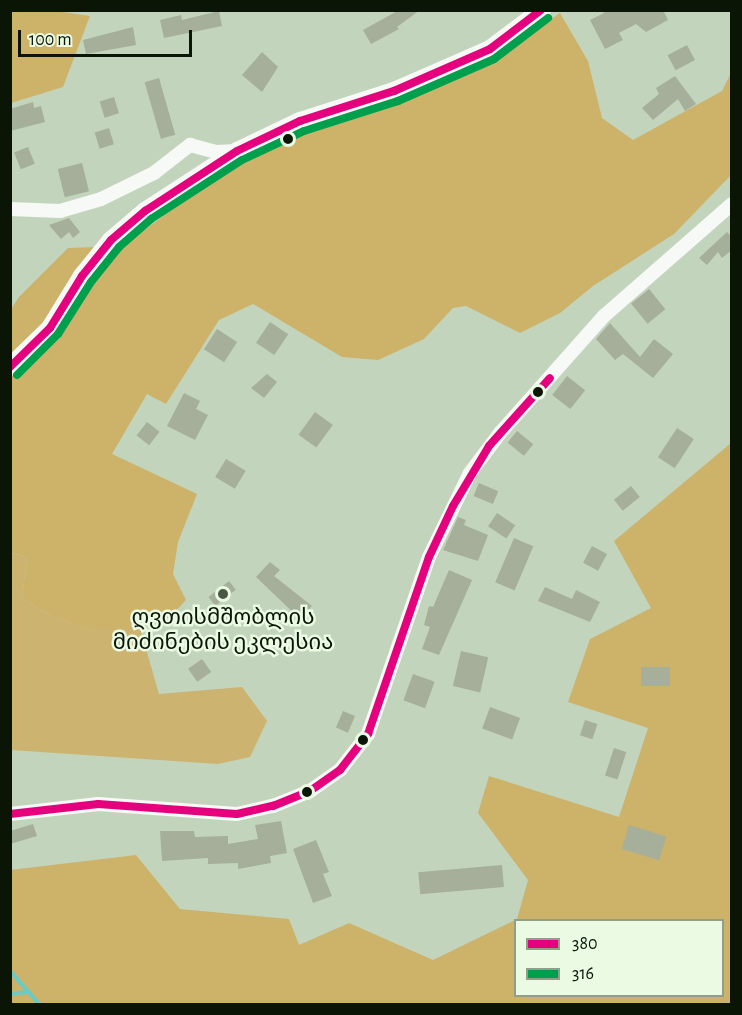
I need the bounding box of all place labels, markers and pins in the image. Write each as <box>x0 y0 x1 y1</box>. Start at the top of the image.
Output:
unlabelled marker <box>282 133 294 145</box>
unlabelled marker <box>532 386 544 398</box>
marker: ღვთისმშობლის მიძინების ეკლესია <box>216 587 230 601</box>
place label: ღვთისმშობლის მიძინების ეკლესია <box>113 604 333 656</box>
unlabelled marker <box>357 734 369 746</box>
unlabelled marker <box>301 786 313 798</box>

